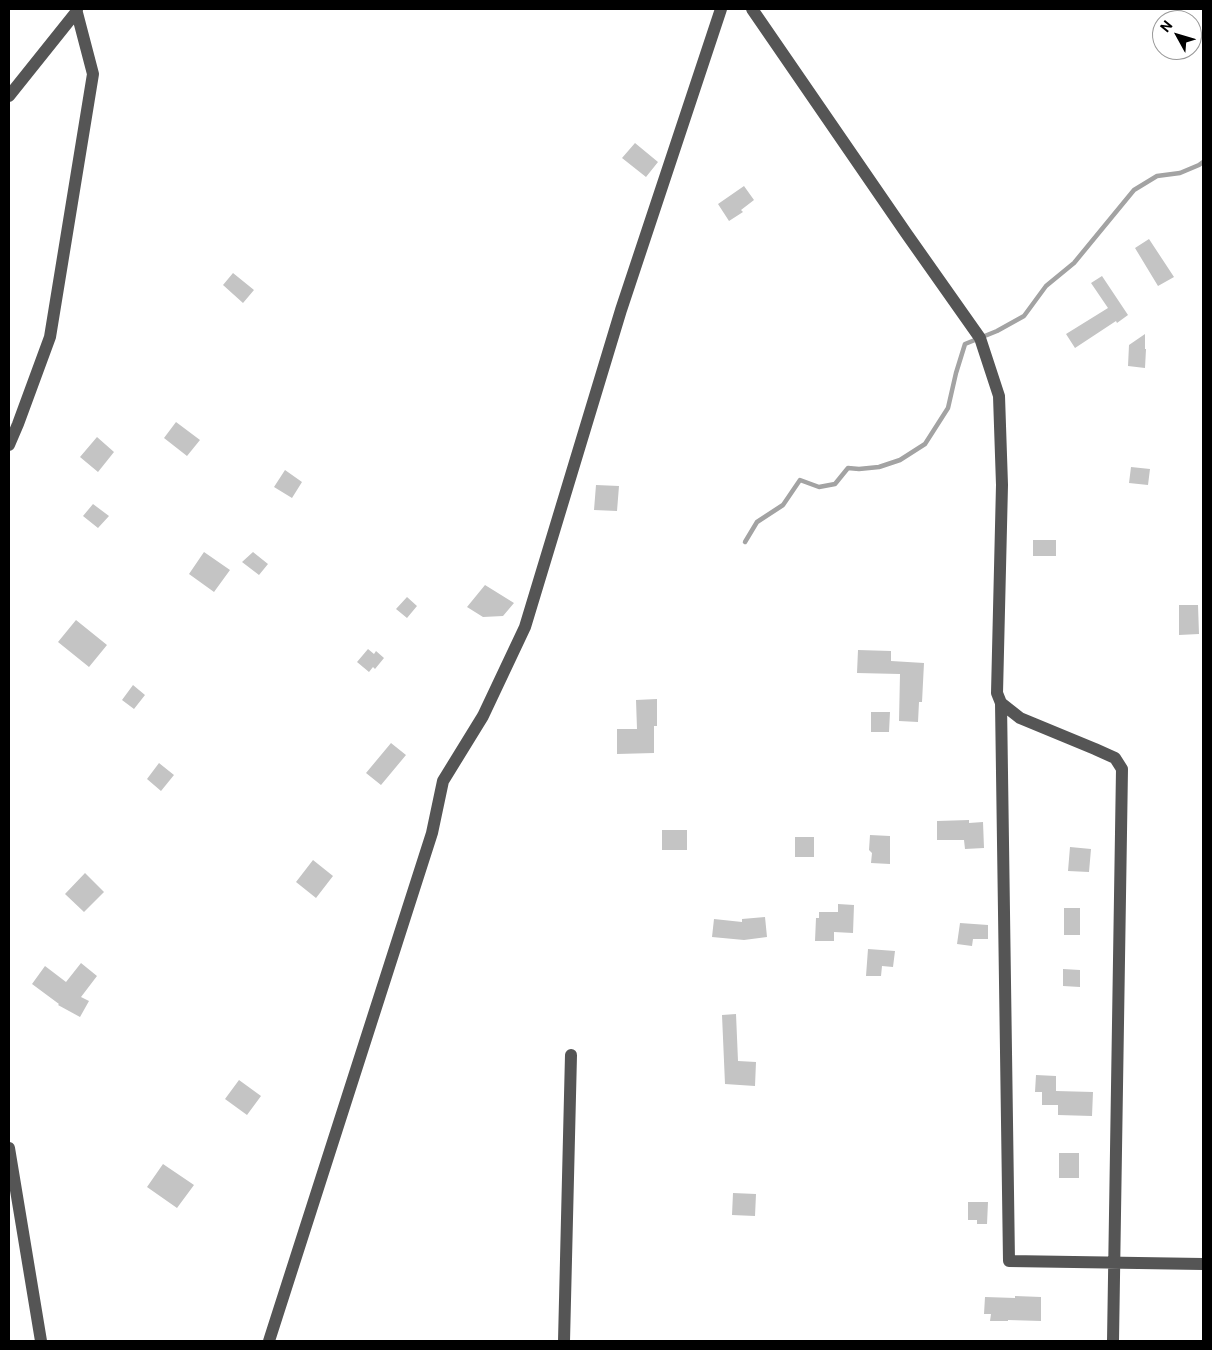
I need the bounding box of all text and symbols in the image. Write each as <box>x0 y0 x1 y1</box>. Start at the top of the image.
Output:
north arrow <box>1152 10 1202 60</box>
text: N <box>1157 17 1175 35</box>

